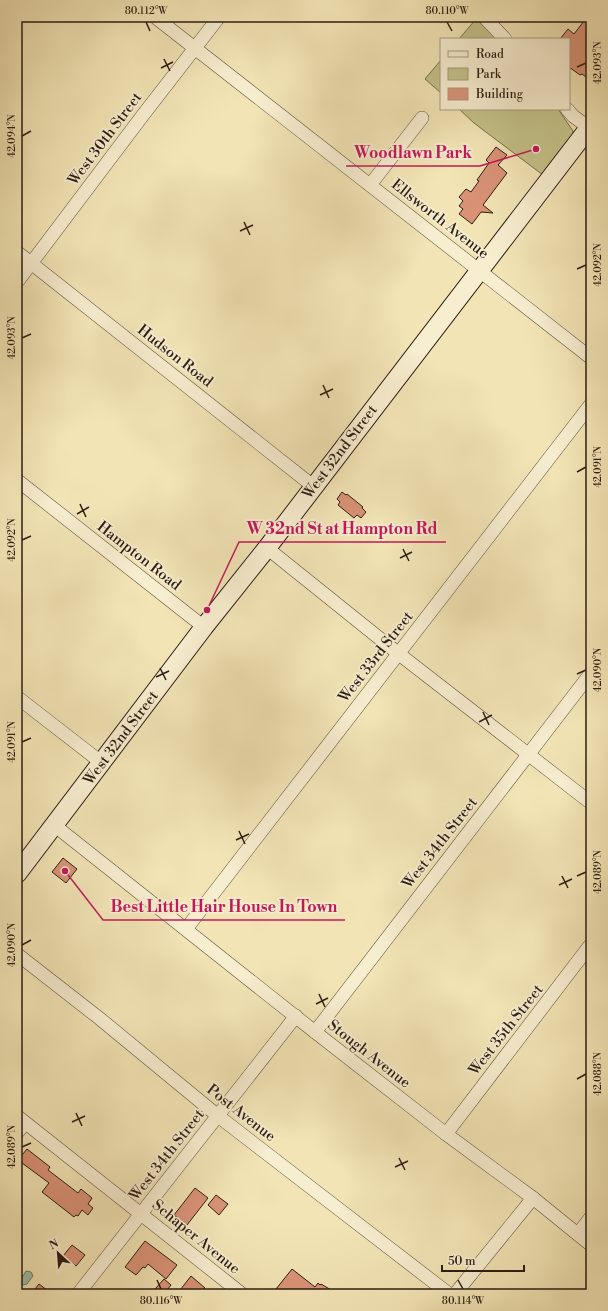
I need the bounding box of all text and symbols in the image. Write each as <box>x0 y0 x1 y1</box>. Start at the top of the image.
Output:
text: 80.112°W <box>125 5 168 17</box>
text: 80.110°W <box>425 5 469 17</box>
legend <box>440 38 570 110</box>
text: 42.093°N <box>592 41 604 85</box>
text: Road <box>476 47 504 62</box>
text: Park <box>476 67 502 82</box>
text: Building <box>475 87 524 102</box>
street label: West 30th Street <box>63 88 147 190</box>
text: 42.094°N <box>6 114 18 158</box>
callout: Woodlawn Park <box>346 138 480 166</box>
text: Woodlawn Park <box>353 143 473 163</box>
street label: Ellsworth Avenue <box>387 175 493 263</box>
text: 42.092°N <box>592 243 604 287</box>
text: 42.093°N <box>6 316 18 360</box>
street label: Hudson Road <box>133 321 217 392</box>
street label: West 32nd Street <box>298 400 382 504</box>
text: 42.091°N <box>592 446 604 488</box>
callout: W 32nd St at Hampton Rd <box>239 514 446 542</box>
street label: Hampton Road <box>93 517 185 595</box>
text: 42.092°N <box>6 518 18 562</box>
text: W 32nd St at Hampton Rd <box>245 519 438 539</box>
street label: West 33rd Street <box>334 607 418 707</box>
text: 42.090°N <box>592 647 604 692</box>
street label: West 32nd Street <box>79 686 163 790</box>
text: 42.091°N <box>6 721 18 763</box>
street label: West 34th Street <box>398 793 482 893</box>
text: 42.089°N <box>592 850 604 894</box>
callout: Best Little Hair House In Town <box>103 892 345 920</box>
text: Best Little Hair House In Town <box>111 897 338 917</box>
text: 42.090°N <box>6 922 18 967</box>
street label: West 35th Street <box>464 980 548 1080</box>
street label: Stough Avenue <box>324 1016 414 1092</box>
text: 42.088°N <box>592 1052 604 1096</box>
street label: Post Avenue <box>203 1080 279 1146</box>
street label: West 34th Street <box>125 1105 209 1205</box>
text: 42.089°N <box>6 1125 18 1169</box>
street label: Schaper Avenue <box>148 1196 244 1278</box>
north arrow <box>38 1233 78 1273</box>
text: N <box>47 1237 61 1253</box>
scale bar <box>442 1247 524 1273</box>
text: 50 m <box>448 1254 476 1269</box>
text: 80.116°W <box>140 1295 183 1307</box>
text: 80.114°W <box>442 1295 485 1307</box>

